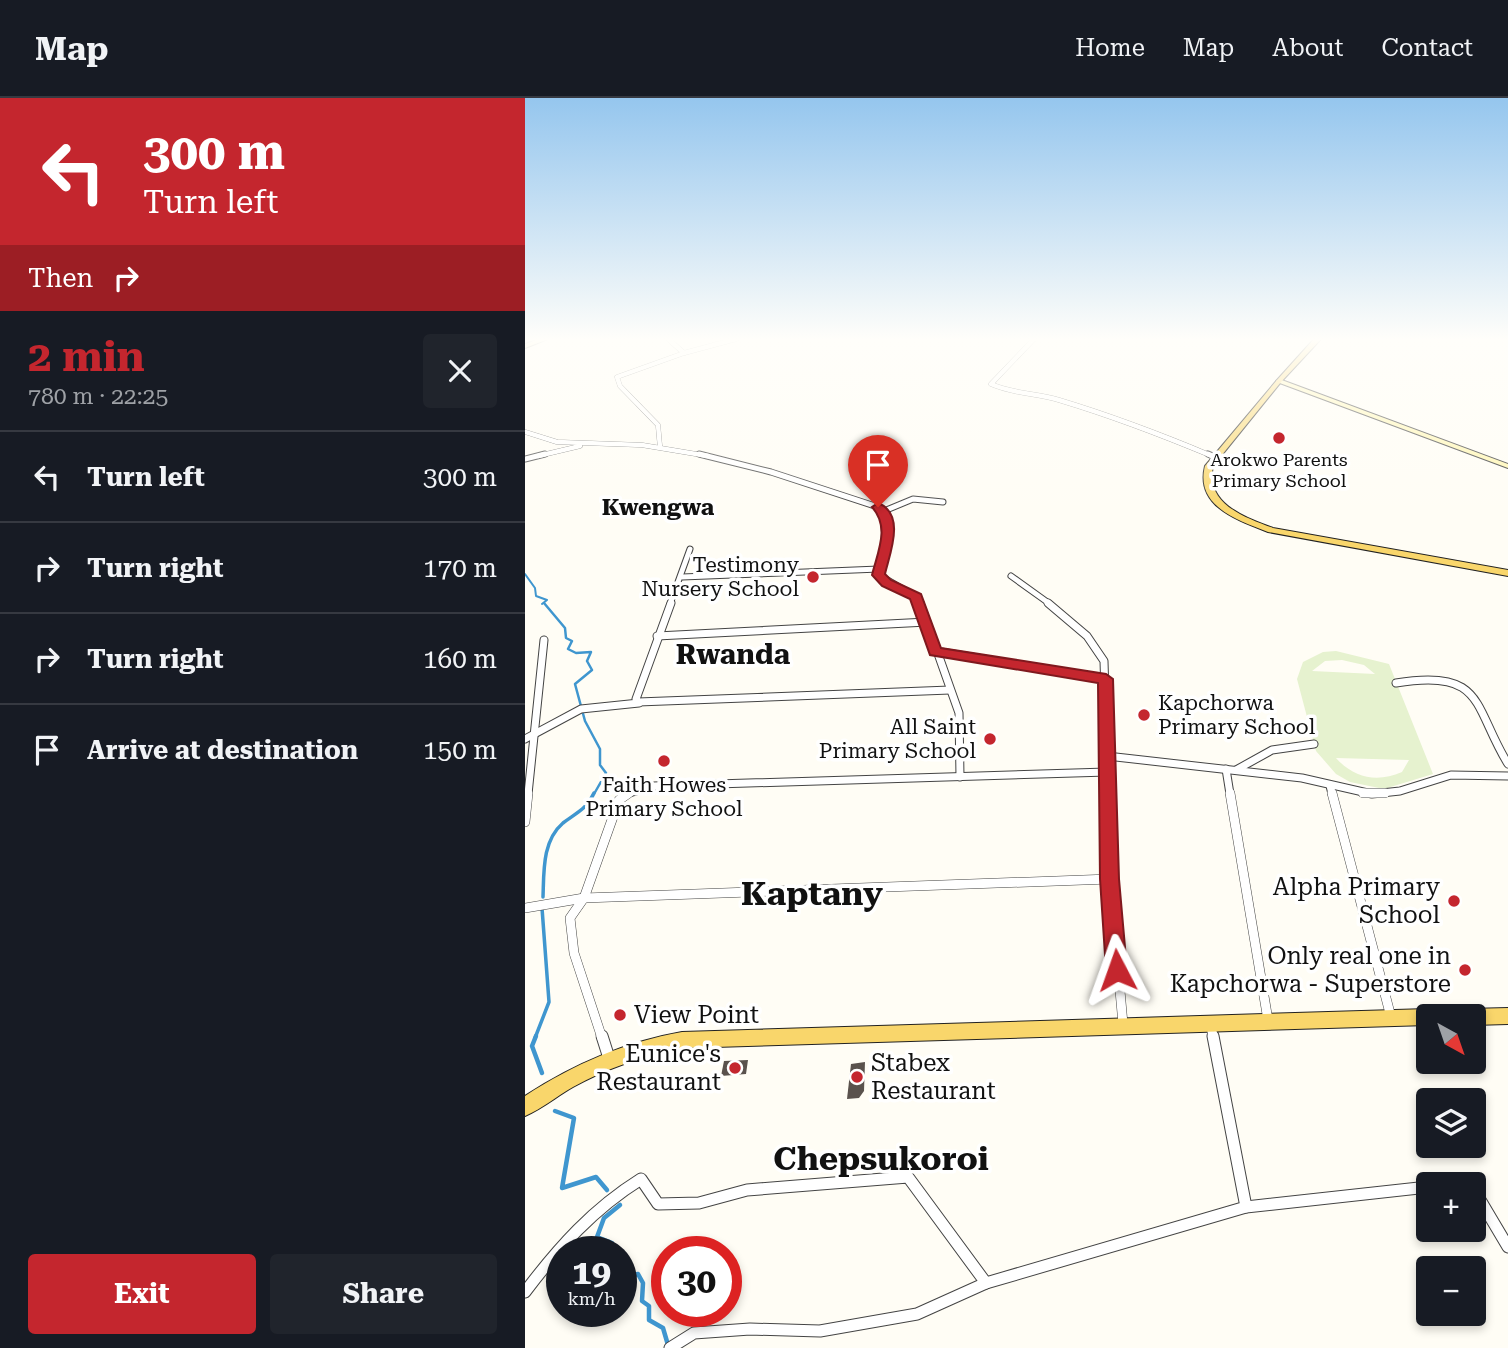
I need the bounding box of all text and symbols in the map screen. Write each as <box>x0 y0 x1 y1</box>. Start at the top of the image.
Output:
text: Map <box>35 29 109 68</box>
text: Home <box>1075 34 1145 62</box>
text: Map <box>1183 34 1234 62</box>
text: About <box>1272 34 1343 62</box>
text: Contact <box>1381 34 1473 62</box>
text: 300 m <box>143 124 285 181</box>
icon: left <box>28 126 119 217</box>
text: Turn left <box>143 183 278 221</box>
icon: right <box>107 259 145 297</box>
text: Then <box>28 263 93 293</box>
text: 2 min <box>28 332 145 381</box>
button: close <box>423 334 497 408</box>
text: 780 m · 22:25 <box>28 383 168 410</box>
marker: Arokwo Parents Primary School <box>1271 430 1287 446</box>
pin <box>848 435 908 507</box>
icon: arrive <box>859 446 897 484</box>
place label: Arokwo Parents Primary School <box>1210 449 1348 491</box>
icon: left <box>28 458 66 496</box>
text: Turn left <box>87 462 205 492</box>
text: 300 m <box>423 462 497 492</box>
district label: Kwengwa <box>602 494 715 521</box>
icon: right <box>28 549 66 587</box>
text: Turn right <box>87 553 223 583</box>
text: 170 m <box>423 553 497 583</box>
place label: Testimony Nursery School <box>642 553 800 601</box>
marker: Testimony Nursery School <box>805 569 821 585</box>
district label: Rwanda <box>676 638 791 671</box>
icon: right <box>28 640 66 678</box>
text: Turn right <box>87 644 223 674</box>
text: 160 m <box>423 644 497 674</box>
place label: Kapchorwa Primary School <box>1158 691 1316 739</box>
marker: Kapchorwa Primary School <box>1136 707 1152 723</box>
place label: All Saint Primary School <box>819 715 977 763</box>
icon: arrive <box>28 731 66 769</box>
marker: All Saint Primary School <box>982 731 998 747</box>
text: Arrive at destination <box>87 735 358 765</box>
text: 150 m <box>423 735 497 765</box>
marker: Faith Howes Primary School <box>656 753 672 769</box>
place label: Faith Howes Primary School <box>585 773 743 821</box>
place label: Alpha Primary School <box>1273 873 1441 929</box>
district label: Kaptany <box>741 874 883 913</box>
marker: Alpha Primary School <box>1446 893 1462 909</box>
position arrow <box>1080 933 1154 1007</box>
place label: Only real one in Kapchorwa - Superstore <box>1170 942 1451 998</box>
marker: Only real one in Kapchorwa - Superstore <box>1457 962 1473 978</box>
place label: View Point <box>634 1001 759 1029</box>
north arrow <box>1416 1004 1486 1074</box>
map controls <box>1416 1004 1486 1326</box>
marker: View Point <box>612 1007 628 1023</box>
place label: Eunice's Restaurant <box>596 1040 721 1096</box>
place label: Stabex Restaurant <box>871 1049 996 1105</box>
marker: Eunice's Restaurant <box>727 1060 743 1076</box>
marker: Stabex Restaurant <box>849 1069 865 1085</box>
button: layers <box>1416 1088 1486 1158</box>
district label: Chepsukoroi <box>773 1139 989 1178</box>
button: + <box>1416 1172 1486 1242</box>
speed limit sign: 30 <box>651 1236 742 1327</box>
text: 19 <box>572 1252 611 1293</box>
button: Exit <box>28 1254 256 1334</box>
button: Share <box>270 1254 497 1334</box>
button: − <box>1416 1256 1486 1326</box>
text: km/h <box>567 1288 616 1309</box>

